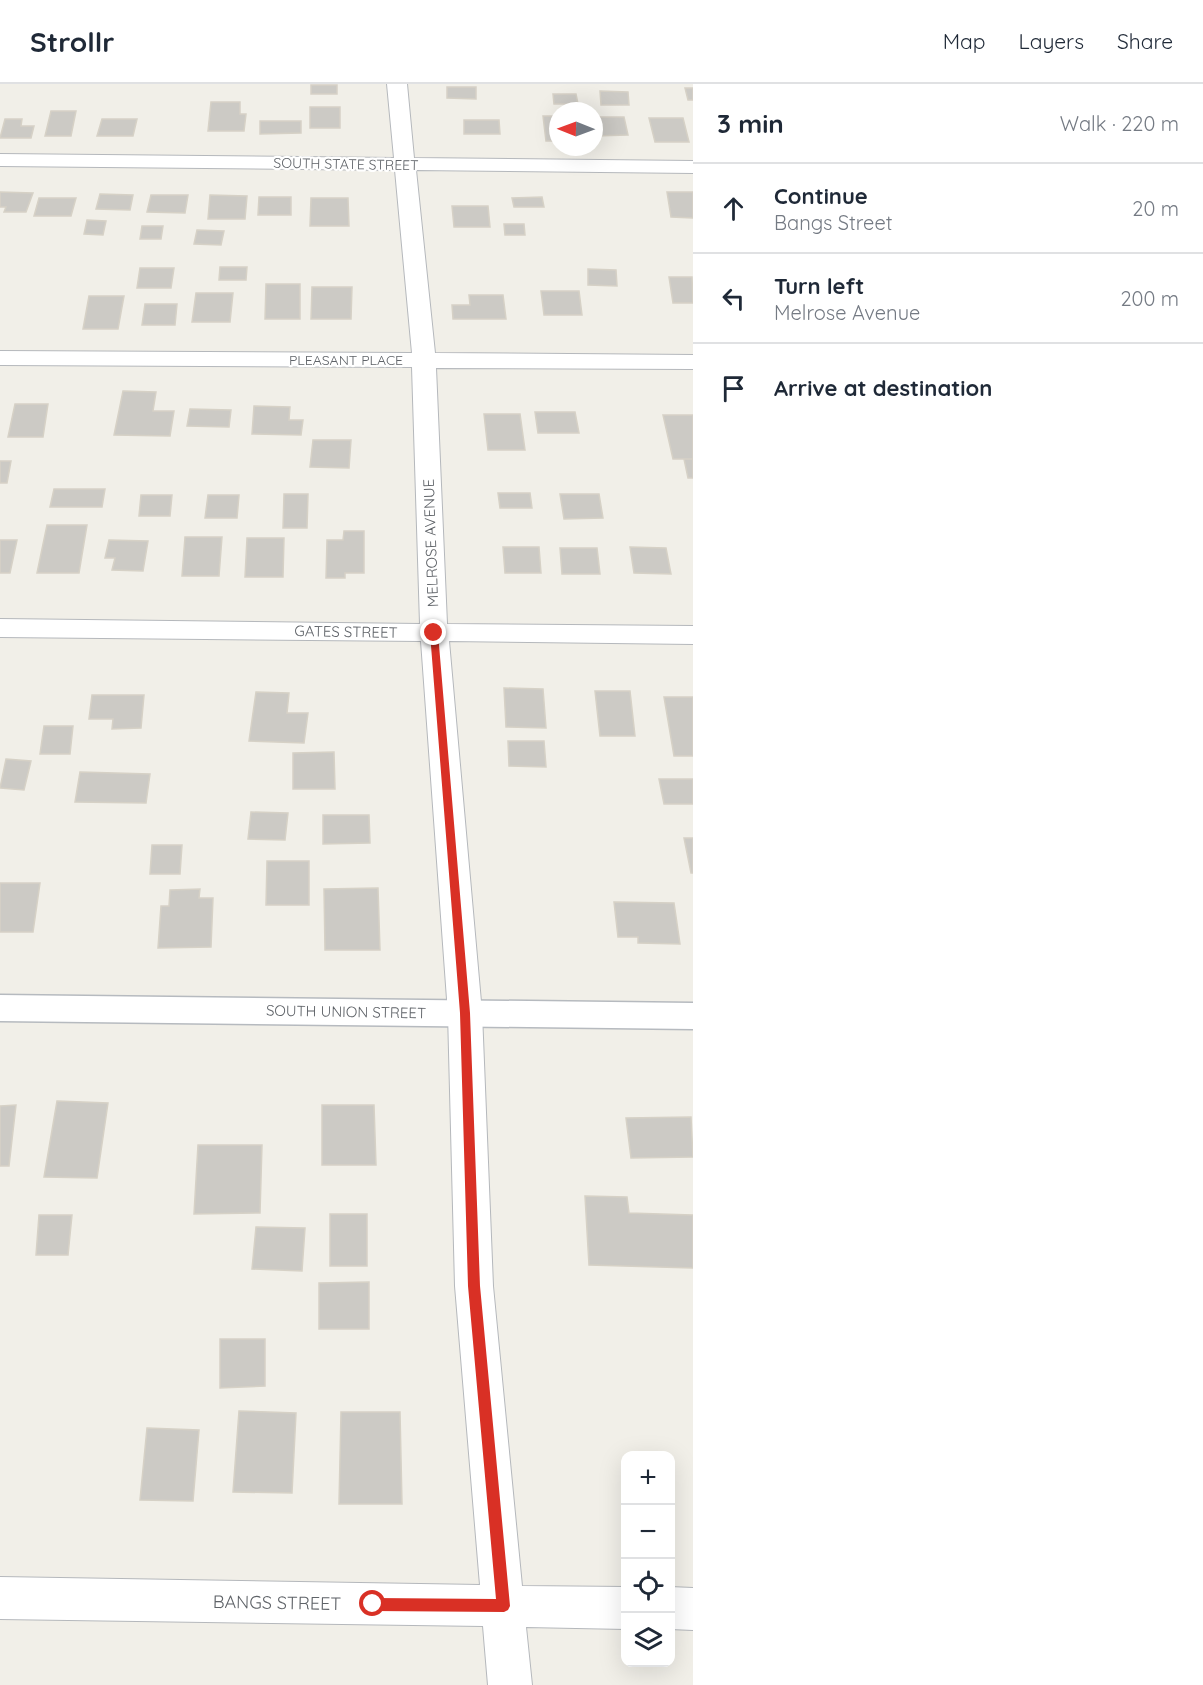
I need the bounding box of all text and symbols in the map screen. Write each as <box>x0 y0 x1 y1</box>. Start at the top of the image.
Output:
text: Strollr <box>30 24 114 59</box>
text: Map <box>943 28 986 54</box>
text: Layers <box>1019 28 1084 54</box>
text: Share <box>1117 28 1173 54</box>
north arrow <box>549 102 603 156</box>
text: 3 min <box>717 107 784 140</box>
text: Walk · 220 m <box>1060 111 1179 136</box>
street label: SOUTH STATE STREET <box>273 154 419 174</box>
text: Continue <box>774 182 868 210</box>
icon: ahead <box>717 192 750 225</box>
text: 20 m <box>1132 196 1179 221</box>
text: Bangs Street <box>774 210 892 235</box>
text: Turn left <box>774 272 864 300</box>
icon: left <box>717 282 750 315</box>
text: 200 m <box>1120 286 1179 311</box>
text: Melrose Avenue <box>774 300 920 325</box>
street label: PLEASANT PLACE <box>289 351 403 369</box>
icon: arrive <box>717 372 750 405</box>
text: Arrive at destination <box>774 374 992 402</box>
street label: MELROSE AVENUE <box>419 479 442 607</box>
route end <box>420 619 446 645</box>
street label: GATES STREET <box>294 621 398 642</box>
street label: SOUTH UNION STREET <box>266 1001 426 1022</box>
map controls <box>621 1451 675 1667</box>
button: + <box>621 1451 675 1505</box>
button: − <box>621 1505 675 1559</box>
button: locate <box>621 1559 675 1613</box>
street label: BANGS STREET <box>213 1590 342 1615</box>
route start <box>359 1590 385 1616</box>
button: layers <box>621 1613 675 1667</box>

